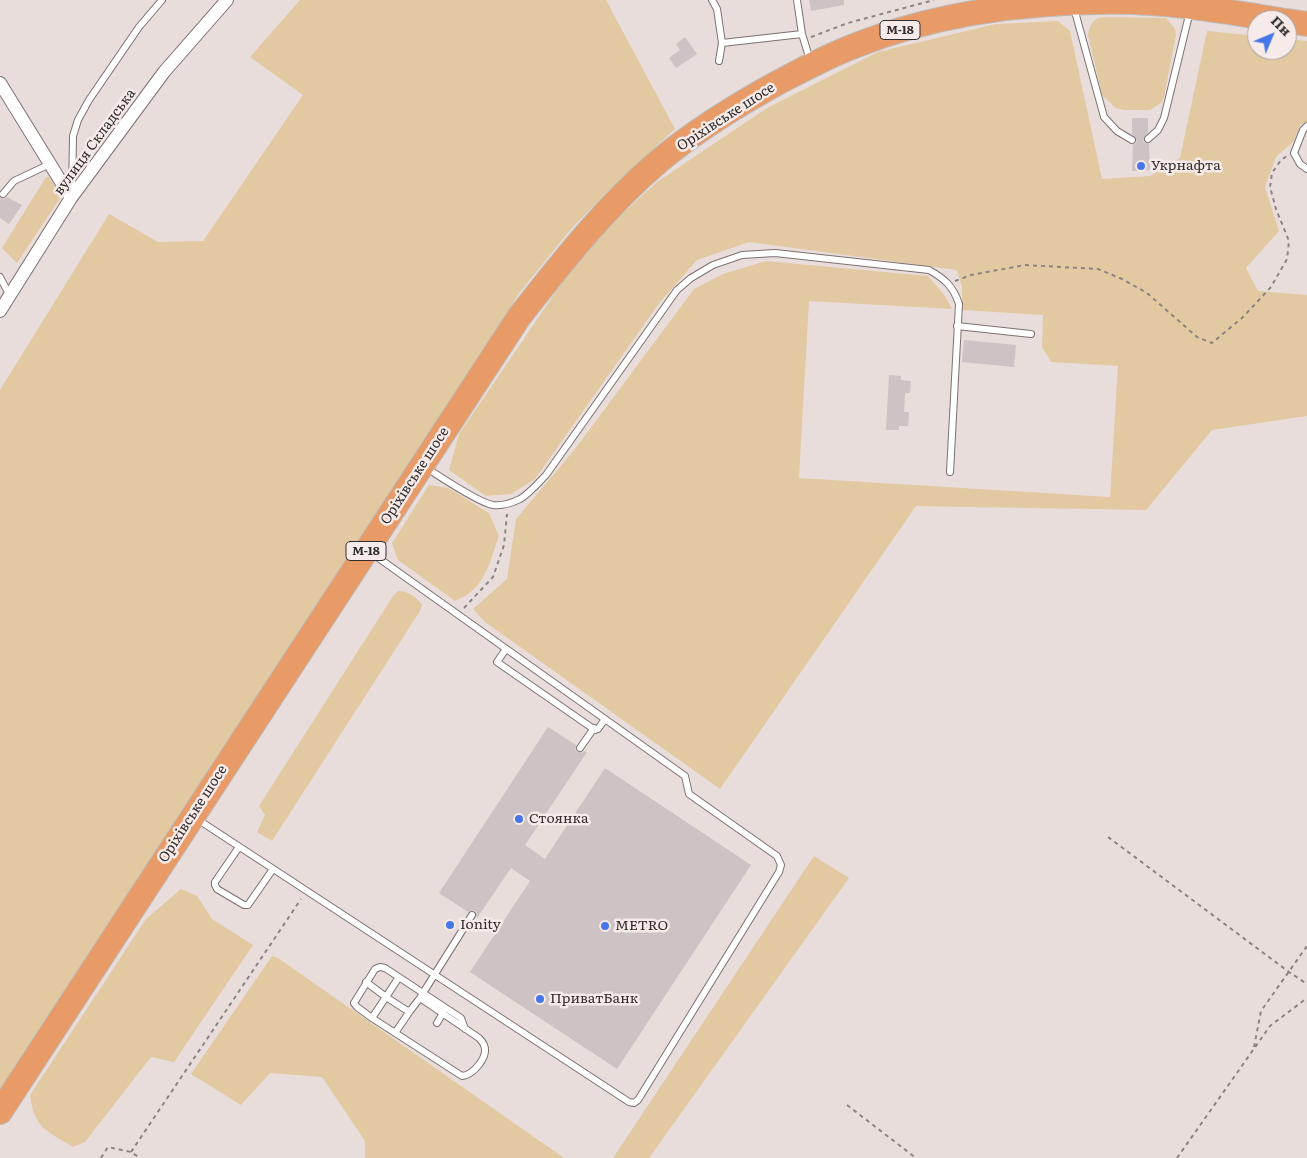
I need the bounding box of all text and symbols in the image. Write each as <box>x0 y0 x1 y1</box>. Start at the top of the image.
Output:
north arrow <box>1247 10 1297 60</box>
text: Пн <box>1267 10 1297 40</box>
road number: М-18 <box>880 20 920 40</box>
street label: Оріхівське шосе <box>674 79 778 155</box>
street label: вулиця Складська <box>51 85 139 199</box>
place label: Укрнафта <box>1151 158 1221 174</box>
marker: Укрнафта <box>1135 160 1147 172</box>
street label: Оріхівське шосе <box>377 424 453 528</box>
road number: М-18 <box>346 542 386 560</box>
street label: Оріхівське шосе <box>155 762 231 866</box>
place label: Стоянка <box>529 811 588 827</box>
marker: Стоянка <box>513 813 525 825</box>
place label: Ionity <box>460 917 501 933</box>
place label: METRO <box>615 918 668 934</box>
marker: Ionity <box>444 919 456 931</box>
marker: METRO <box>599 920 611 932</box>
place label: ПриватБанк <box>550 991 638 1007</box>
marker: ПриватБанк <box>534 993 546 1005</box>

